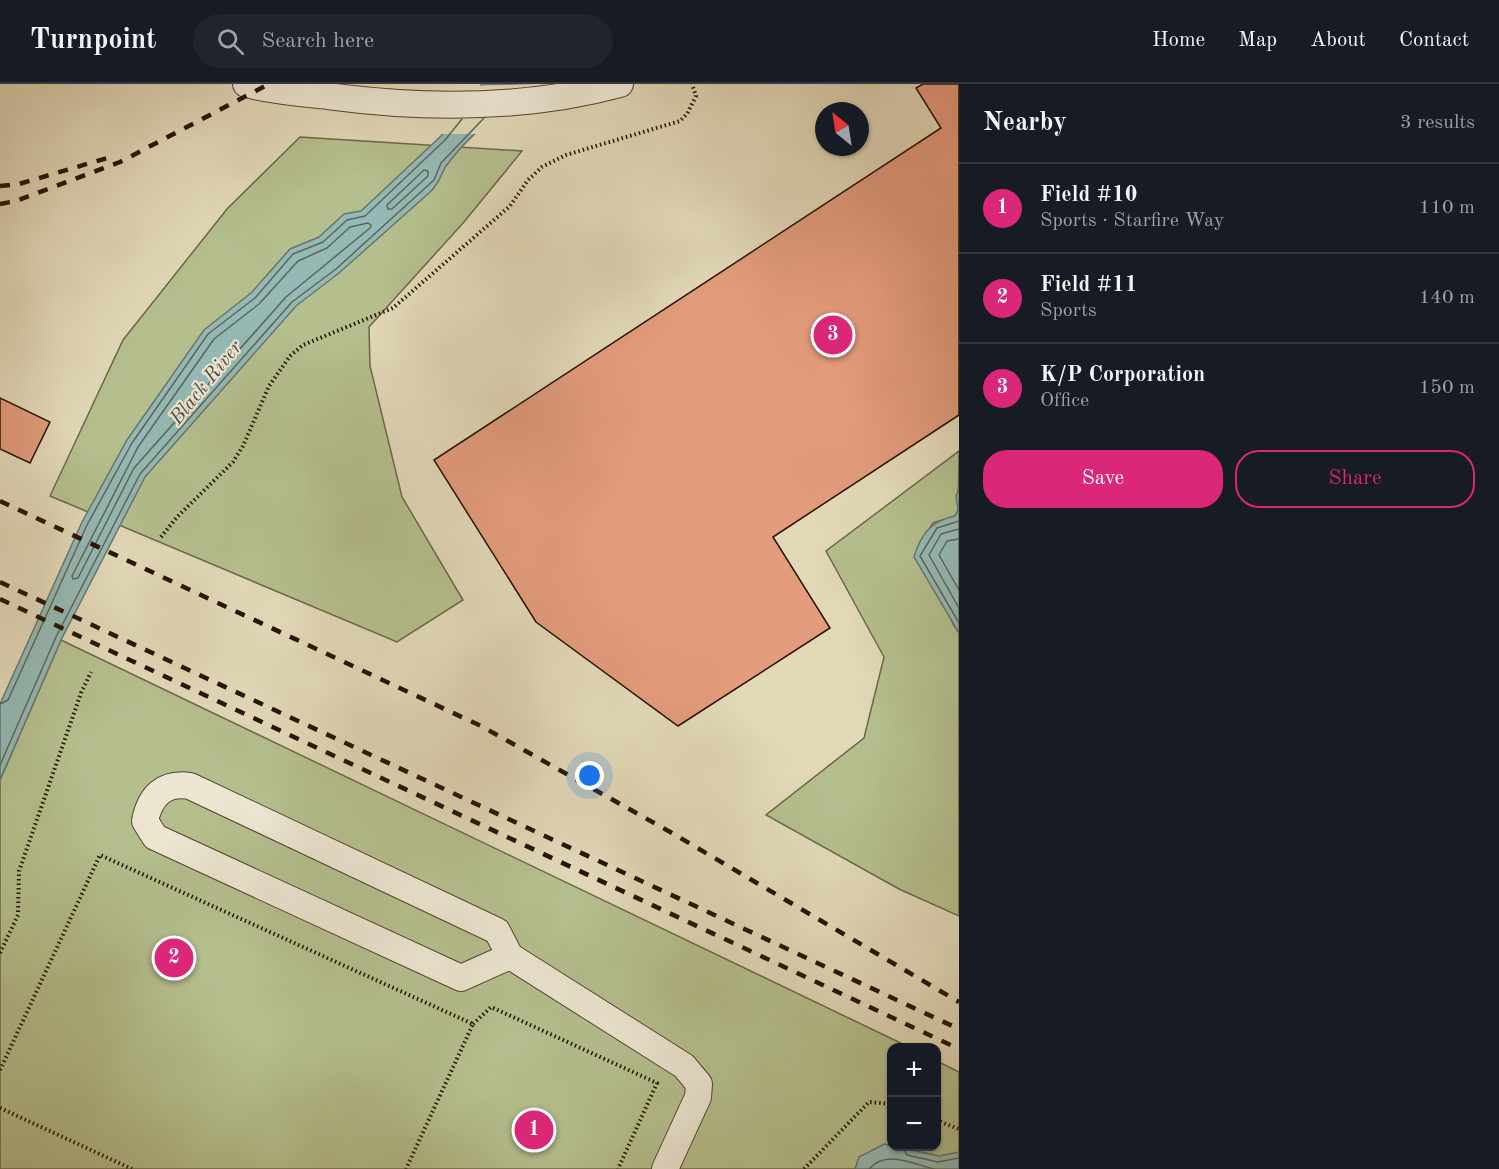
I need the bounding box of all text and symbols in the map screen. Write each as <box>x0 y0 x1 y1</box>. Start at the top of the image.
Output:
search box <box>193 14 613 68</box>
icon: search <box>214 25 247 58</box>
text: Turnpoint <box>30 27 157 55</box>
text: Search here <box>262 30 374 52</box>
text: Home <box>1152 30 1205 51</box>
text: Map <box>1238 30 1277 51</box>
text: About <box>1310 30 1366 51</box>
text: Contact <box>1399 30 1469 51</box>
north arrow <box>815 102 869 156</box>
text: Nearby <box>983 110 1067 136</box>
text: 3 results <box>1400 113 1475 133</box>
text: Field #10 <box>1040 184 1138 206</box>
text: 1 <box>997 198 1008 218</box>
text: 110 m <box>1419 198 1475 218</box>
text: Sports · Starfire Way <box>1040 211 1224 231</box>
text: Field #11 <box>1040 274 1138 296</box>
text: 2 <box>997 288 1008 308</box>
text: 140 m <box>1419 288 1475 308</box>
text: Sports <box>1040 301 1097 321</box>
pin: 3 <box>814 312 852 358</box>
water label: Black River <box>166 337 247 430</box>
text: K/P Corporation <box>1040 364 1205 386</box>
text: 3 <box>997 378 1008 398</box>
text: 150 m <box>1419 378 1475 398</box>
text: Office <box>1040 391 1089 411</box>
button: Save <box>983 450 1223 508</box>
button: Share <box>1235 450 1475 508</box>
your location <box>575 761 604 790</box>
pin: 2 <box>154 936 194 980</box>
map controls <box>887 1043 941 1151</box>
button: + <box>887 1043 941 1097</box>
button: − <box>887 1097 941 1151</box>
pin: 1 <box>514 1108 554 1152</box>

